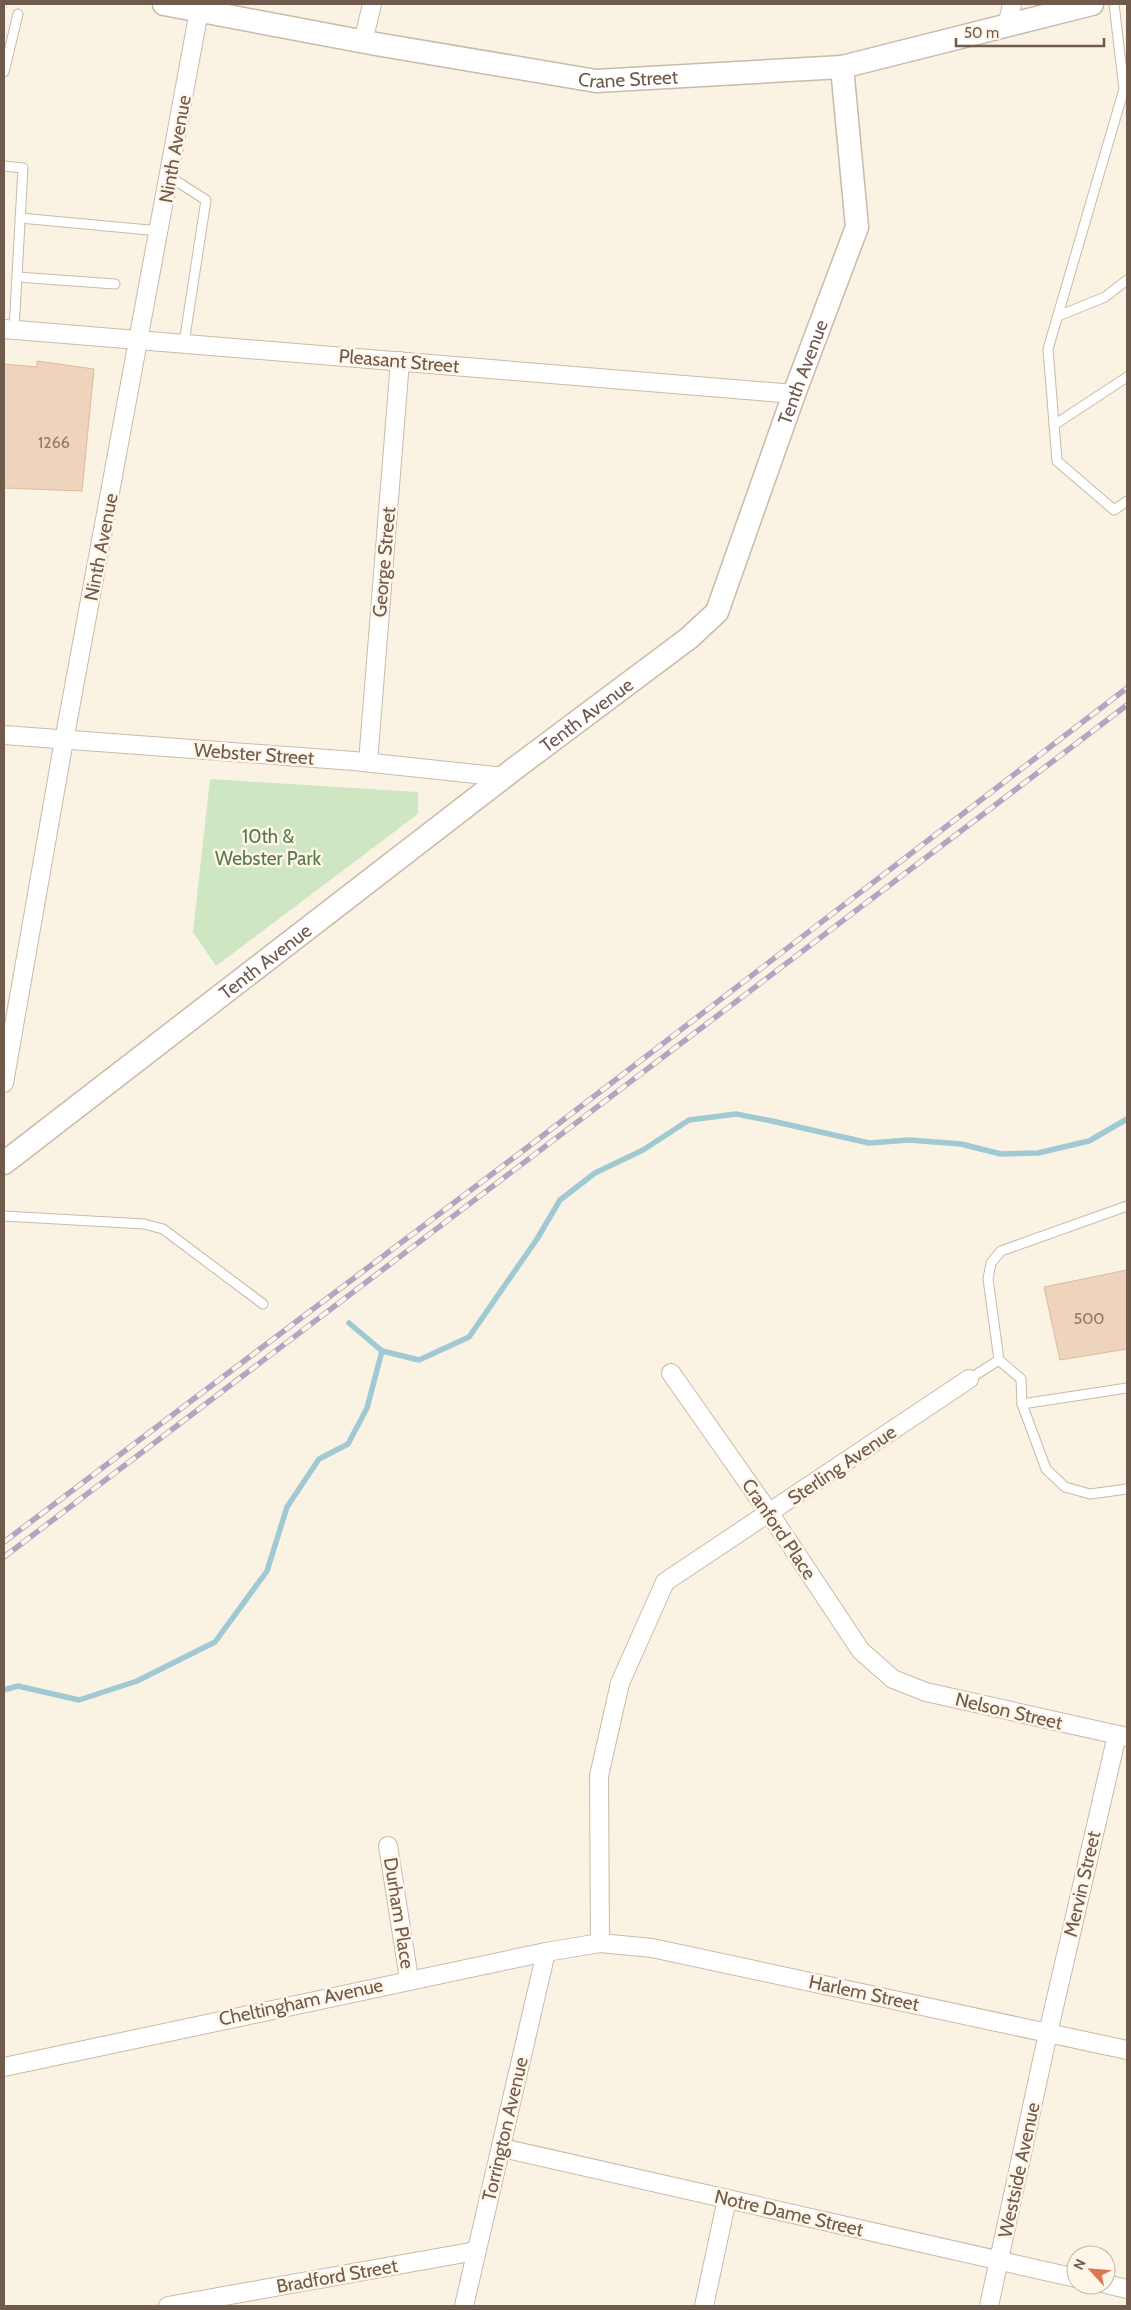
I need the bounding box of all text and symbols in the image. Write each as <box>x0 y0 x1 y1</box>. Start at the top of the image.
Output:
scale bar <box>956 15 1104 47</box>
text: 50 m <box>964 24 999 42</box>
street label: Crane Street <box>576 65 679 93</box>
street label: Ninth Avenue <box>154 93 196 205</box>
street label: Tenth Avenue <box>773 316 833 428</box>
street label: Pleasant Street <box>338 344 461 378</box>
house number: 1266 <box>38 433 70 452</box>
street label: Ninth Avenue <box>79 491 123 603</box>
street label: George Street <box>368 505 400 618</box>
street label: Tenth Avenue <box>535 672 638 757</box>
street label: Webster Street <box>193 738 316 770</box>
park label: 10th & Webster Park <box>215 825 321 870</box>
street label: Tenth Avenue <box>215 918 316 1004</box>
house number: 500 <box>1074 1309 1105 1328</box>
street label: Sterling Avenue <box>783 1420 901 1510</box>
street label: Cranford Place <box>737 1474 821 1584</box>
street label: Nelson Street <box>953 1687 1065 1735</box>
street label: Mervin Street <box>1059 1828 1105 1939</box>
street label: Durham Place <box>379 1856 419 1971</box>
street label: Harlem Street <box>807 1970 922 2016</box>
street label: Cheltingham Avenue <box>217 1973 385 2031</box>
street label: Torrington Avenue <box>477 2054 533 2203</box>
street label: Westside Avenue <box>993 2100 1045 2240</box>
street label: Notre Dame Street <box>712 2185 866 2241</box>
north arrow <box>1066 2245 1116 2295</box>
street label: Bradford Street <box>275 2254 400 2298</box>
text: N <box>1069 2256 1090 2273</box>

